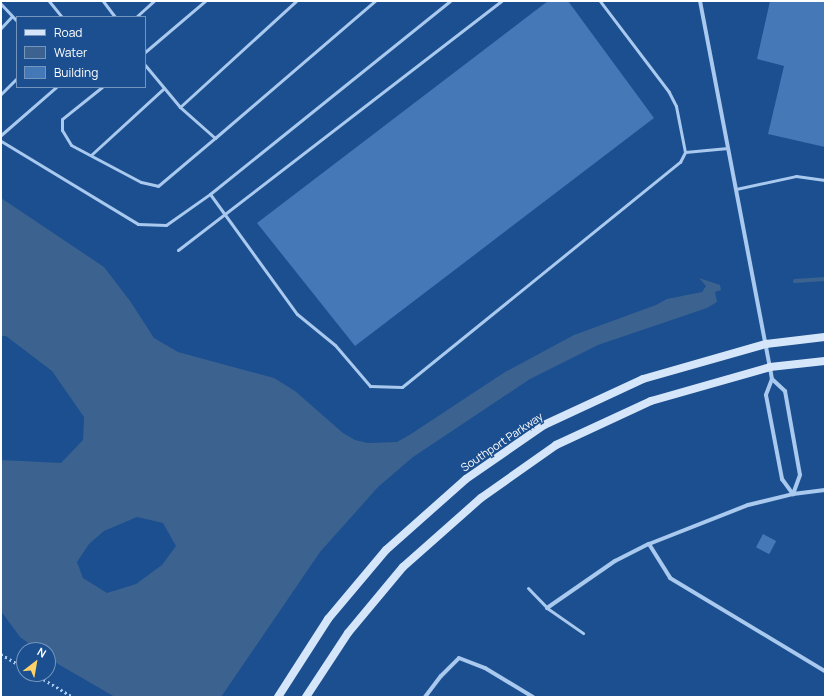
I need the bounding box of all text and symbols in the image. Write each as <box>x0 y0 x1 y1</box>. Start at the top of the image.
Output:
legend <box>16 16 146 88</box>
text: Road <box>54 24 82 41</box>
text: Water <box>54 44 87 61</box>
text: Building <box>54 64 98 81</box>
street label: Southport Parkway <box>459 410 545 474</box>
north arrow <box>16 642 56 682</box>
text: N <box>35 644 49 661</box>

